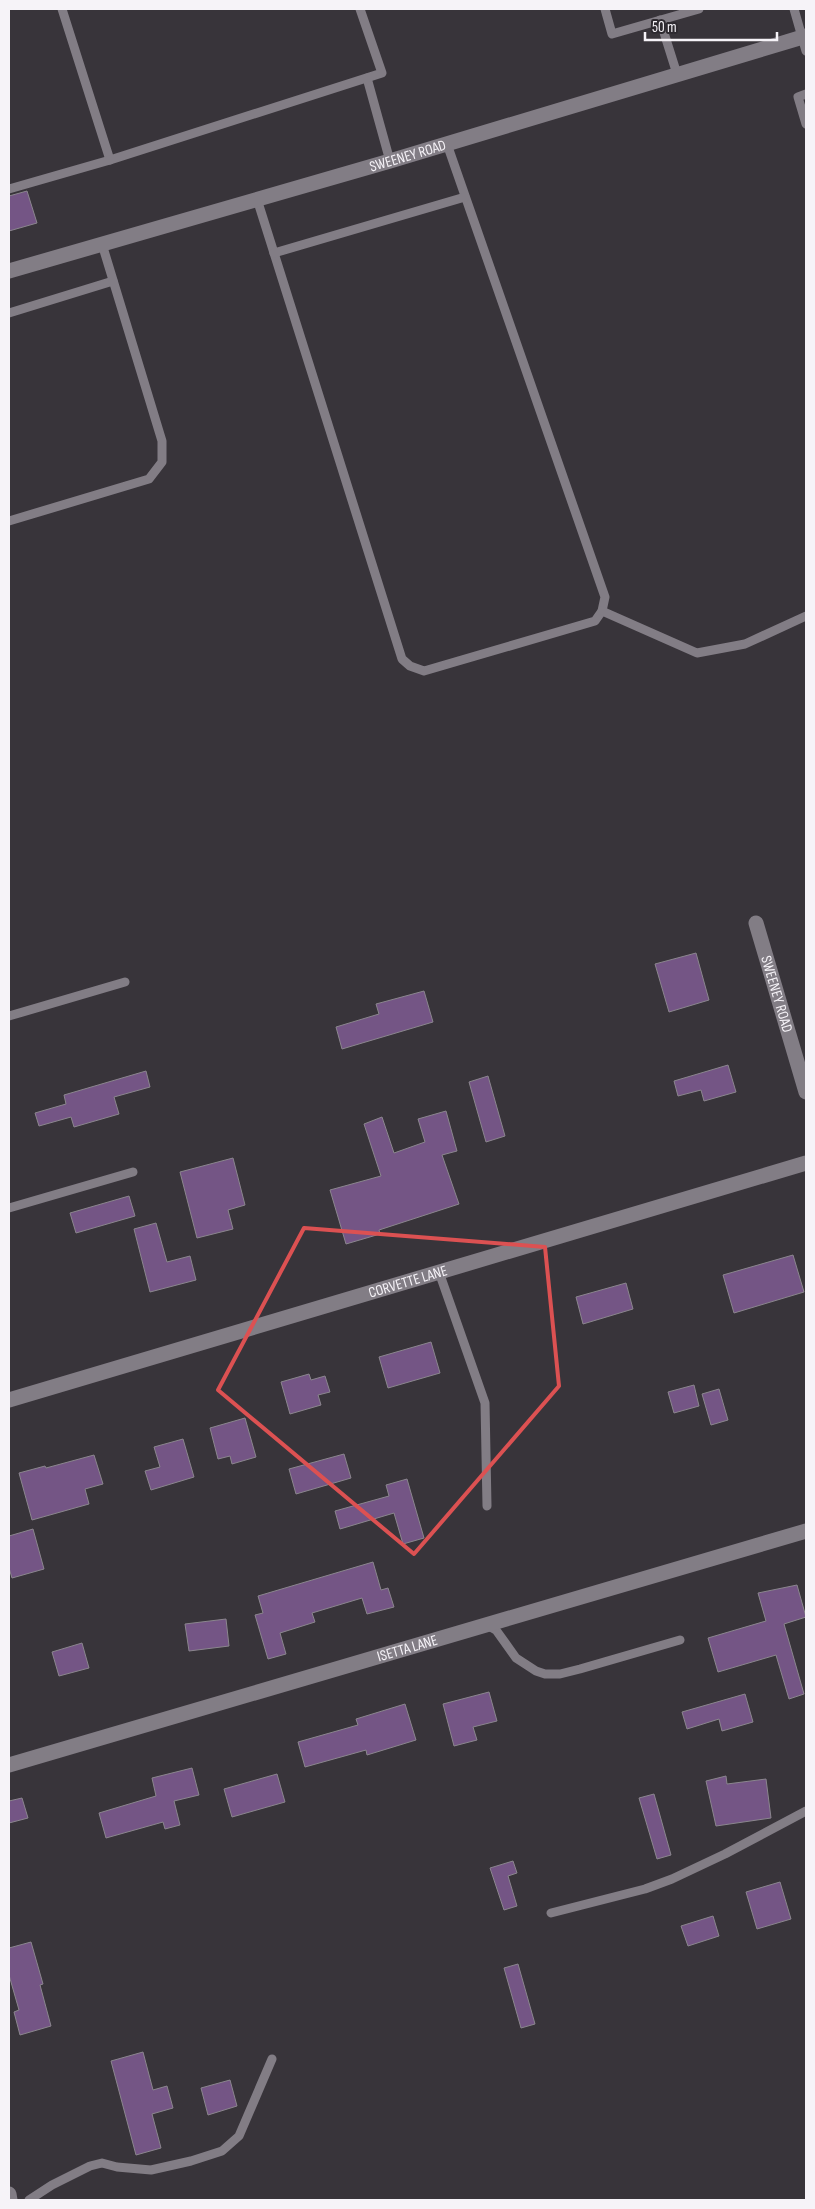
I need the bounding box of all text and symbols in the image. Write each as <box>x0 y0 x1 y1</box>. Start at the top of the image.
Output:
scale bar <box>645 10 778 42</box>
text: 50 m <box>652 18 677 37</box>
street label: SWEENEY ROAD <box>367 135 448 176</box>
street label: SWEENEY ROAD <box>757 953 797 1035</box>
street label: CORVETTE LANE <box>366 1261 449 1302</box>
street label: ISETTA LANE <box>375 1630 440 1666</box>

